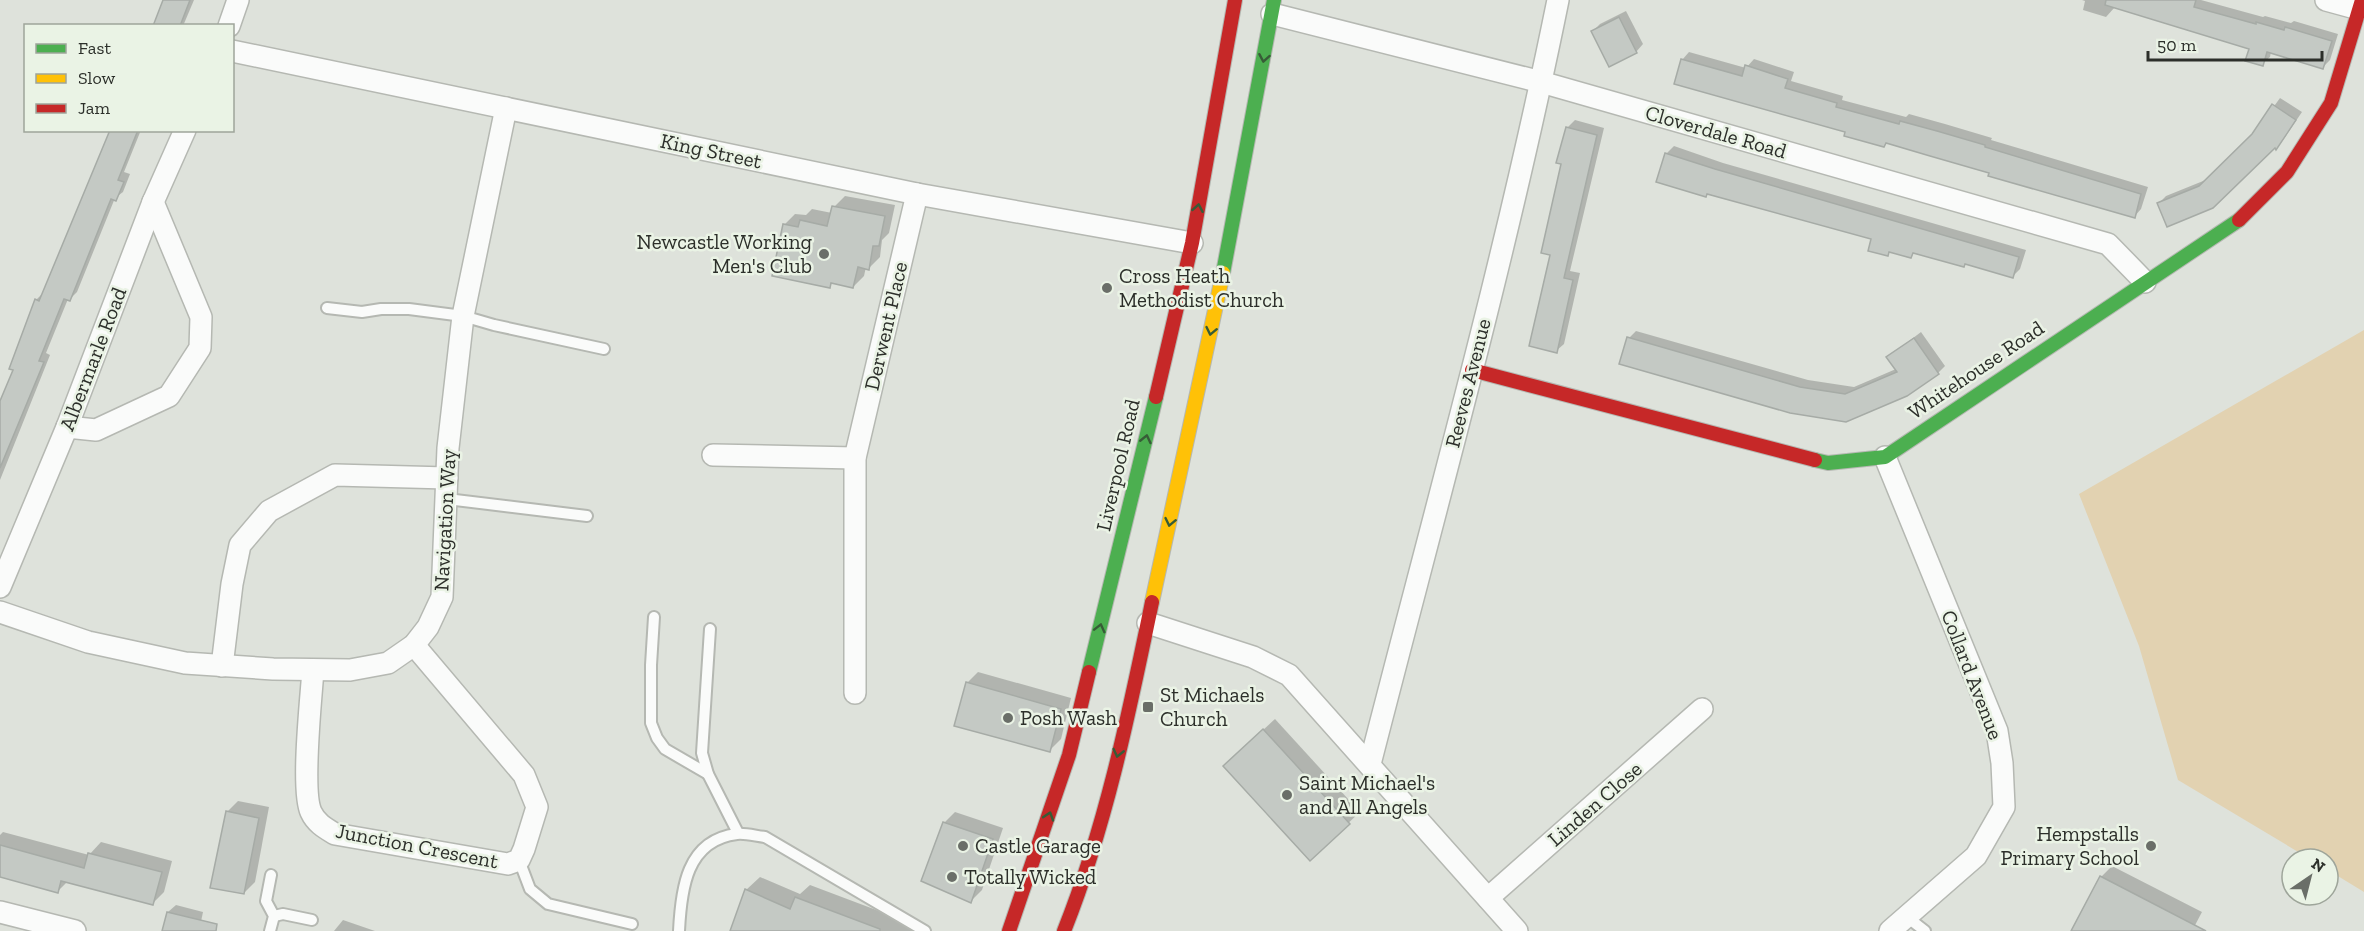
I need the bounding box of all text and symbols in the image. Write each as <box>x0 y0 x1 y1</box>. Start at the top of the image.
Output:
legend <box>24 24 234 132</box>
scale bar <box>2148 24 2322 62</box>
text: 50 m <box>2157 34 2197 56</box>
text: Fast <box>78 37 111 59</box>
one-way arrow <box>1258 52 1271 62</box>
text: Slow <box>78 67 115 89</box>
text: Jam <box>78 97 110 119</box>
street label: Cloverdale Road <box>1643 99 1790 164</box>
street label: King Street <box>658 128 764 173</box>
one-way arrow <box>1191 203 1204 213</box>
place label: Newcastle Working Men's Club <box>637 229 812 278</box>
marker: Newcastle Working Men's Club <box>817 247 831 261</box>
street label: Derwent Place <box>859 259 912 393</box>
place label: Cross Heath Methodist Church <box>1119 263 1284 312</box>
marker: Cross Heath Methodist Church <box>1100 281 1114 295</box>
street label: Albermarle Road <box>54 283 131 434</box>
street label: Whitehouse Road <box>1903 315 2049 424</box>
street label: Reeves Avenue <box>1439 316 1496 450</box>
one-way arrow <box>1205 326 1218 336</box>
street label: Liverpool Road <box>1090 396 1145 533</box>
one-way arrow <box>1138 434 1151 444</box>
street label: Navigation Way <box>428 448 461 592</box>
one-way arrow <box>1164 517 1177 527</box>
street label: Collard Avenue <box>1936 607 2009 743</box>
one-way arrow <box>1093 624 1106 634</box>
place label: St Michaels Church <box>1160 682 1264 731</box>
marker: St Michaels Church <box>1141 700 1155 714</box>
place label: Posh Wash <box>1020 705 1117 730</box>
marker: Posh Wash <box>1001 711 1015 725</box>
one-way arrow <box>1112 748 1125 758</box>
street label: Linden Close <box>1542 756 1647 851</box>
place label: Saint Michael's and All Angels <box>1299 770 1435 819</box>
marker: Saint Michael's and All Angels <box>1280 788 1294 802</box>
one-way arrow <box>1041 811 1054 822</box>
street label: Junction Crescent <box>334 818 501 874</box>
place label: Hempstalls Primary School <box>2000 821 2139 870</box>
place label: Castle Garage <box>975 833 1101 858</box>
marker: Castle Garage <box>956 839 970 853</box>
marker: Hempstalls Primary School <box>2144 839 2158 853</box>
north arrow <box>2280 847 2340 907</box>
text: N <box>2308 854 2329 876</box>
place label: Totally Wicked <box>964 864 1097 889</box>
marker: Totally Wicked <box>945 870 959 884</box>

